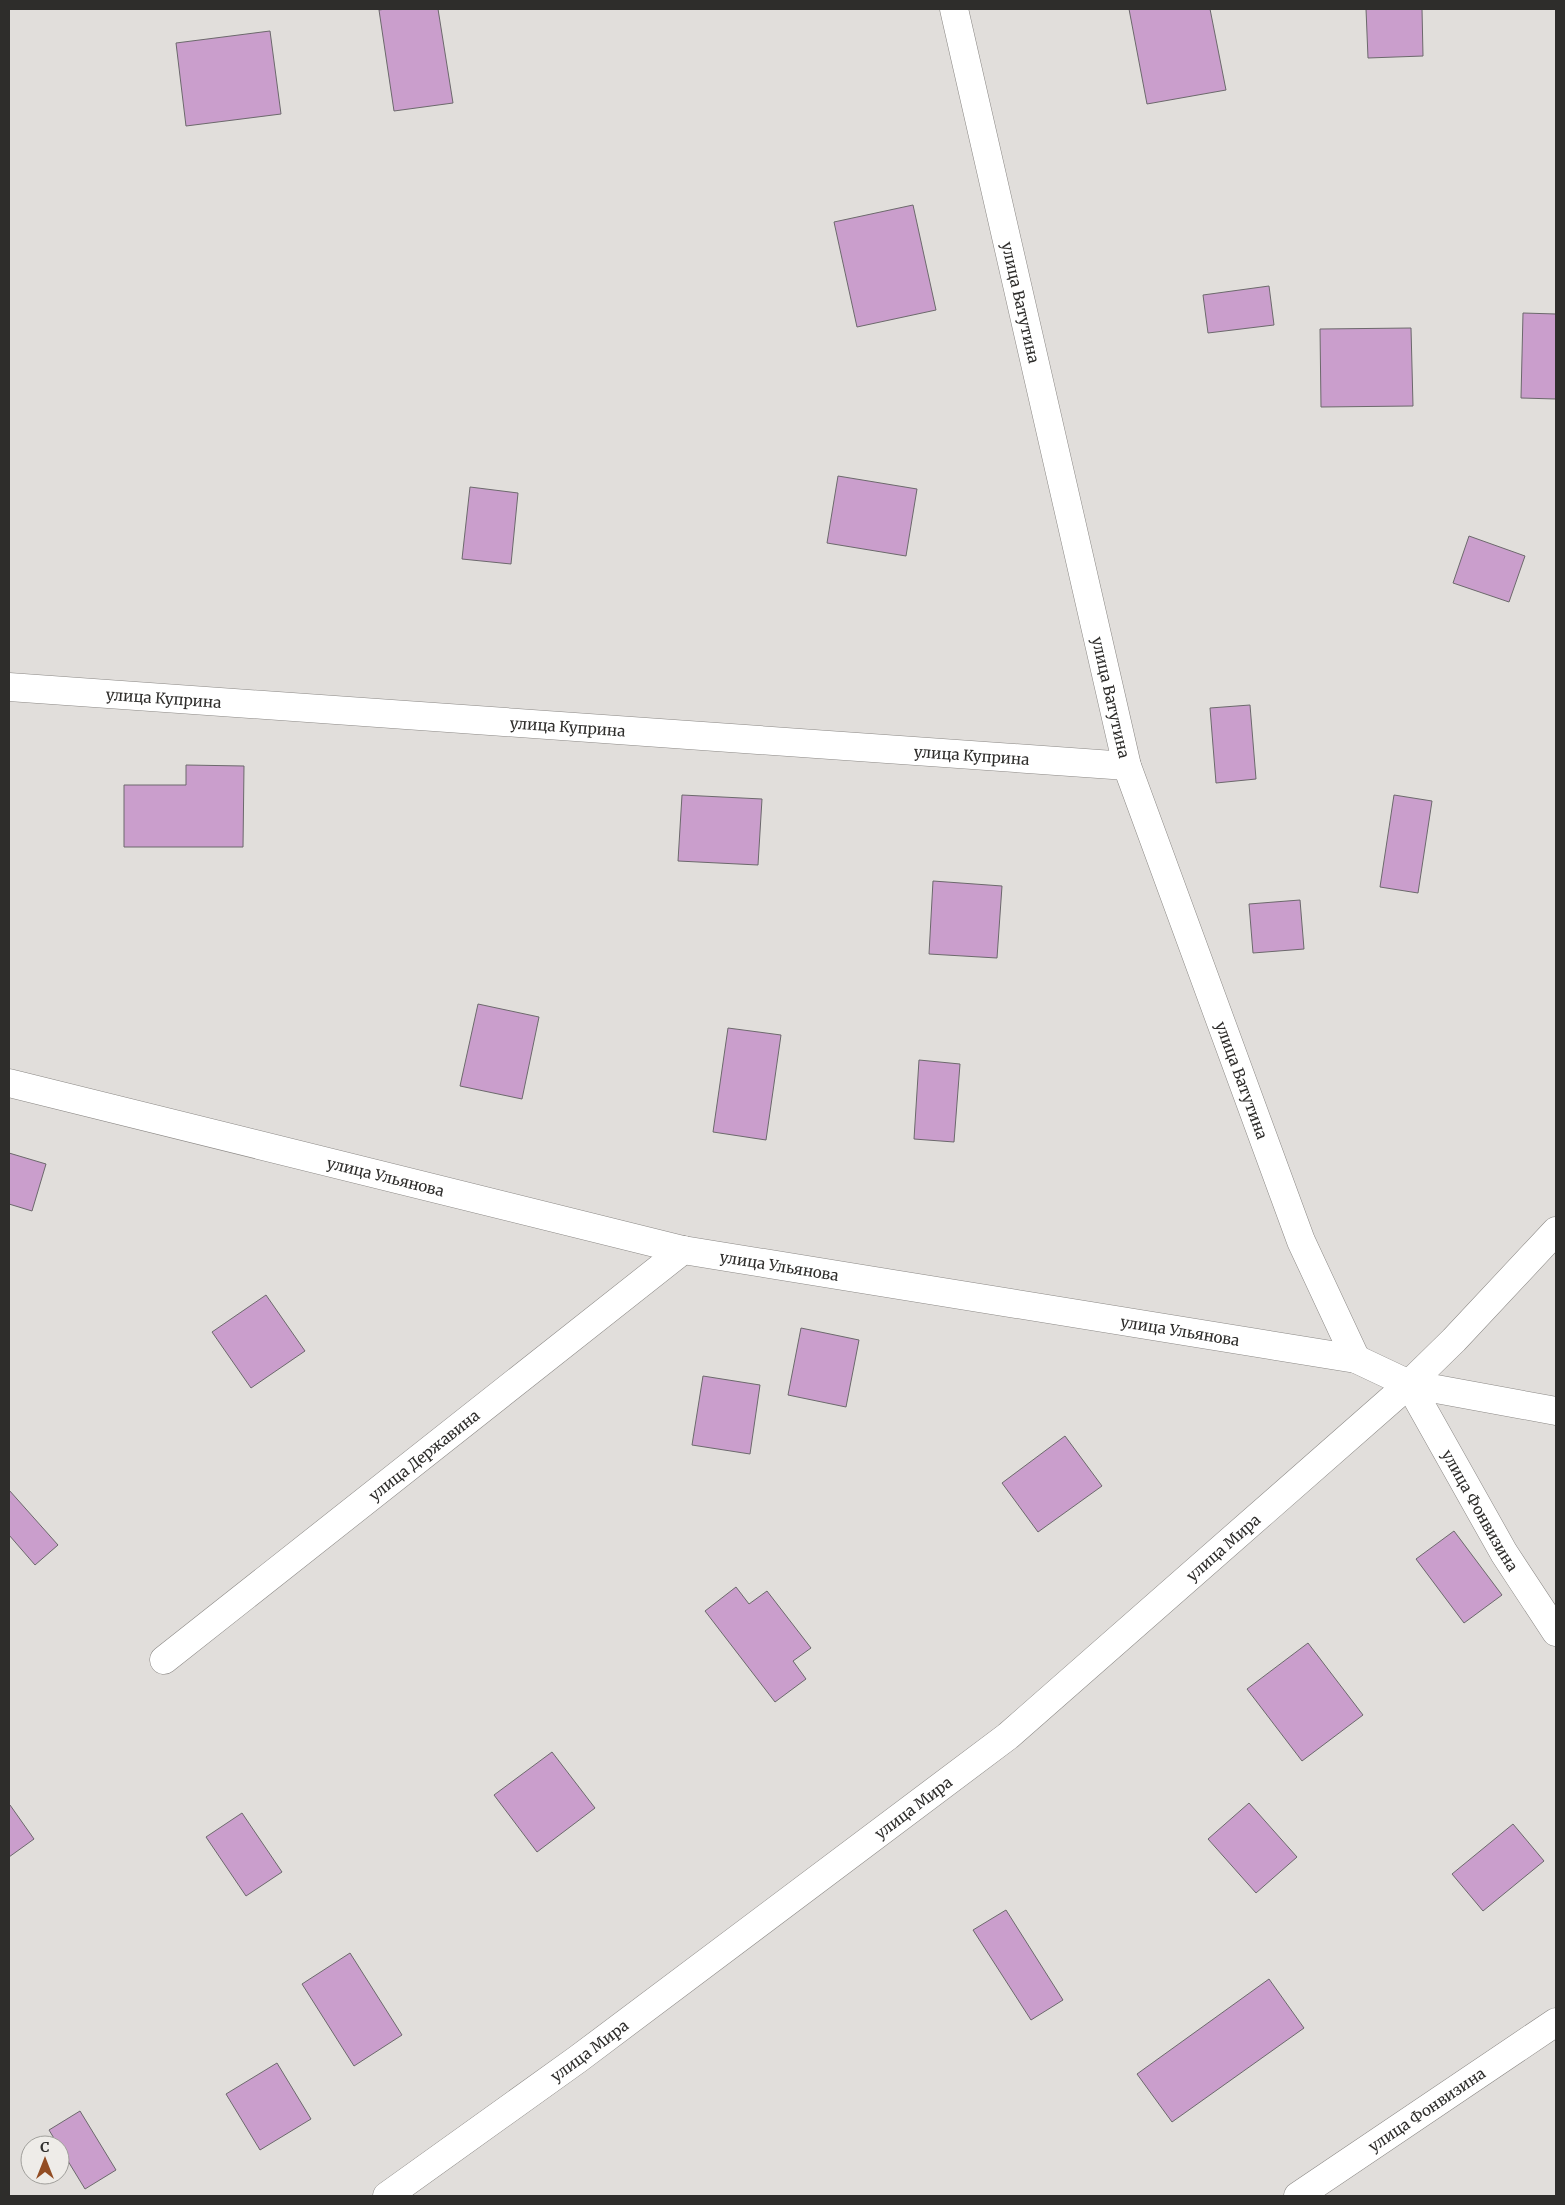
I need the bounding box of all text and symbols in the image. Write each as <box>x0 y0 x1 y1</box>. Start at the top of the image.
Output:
street label: улица Ватутина <box>998 240 1044 365</box>
street label: улица Ватутина <box>1088 635 1134 760</box>
street label: улица Куприна <box>105 684 222 711</box>
street label: улица Куприна <box>509 713 626 740</box>
street label: улица Куприна <box>913 741 1030 769</box>
street label: улица Ватутина <box>1212 1019 1272 1142</box>
street label: улица Ульянова <box>325 1153 446 1200</box>
street label: улица Ульянова <box>718 1247 840 1285</box>
street label: улица Ульянова <box>1119 1312 1241 1350</box>
street label: улица Державина <box>365 1405 483 1504</box>
street label: улица Фонвизина <box>1438 1446 1523 1575</box>
street label: улица Мира <box>1182 1510 1264 1585</box>
street label: улица Мира <box>870 1772 956 1843</box>
street label: улица Мира <box>546 2015 632 2085</box>
street label: улица Фонвизина <box>1364 2063 1489 2156</box>
north arrow <box>20 2135 70 2185</box>
text: С <box>40 2138 50 2156</box>

